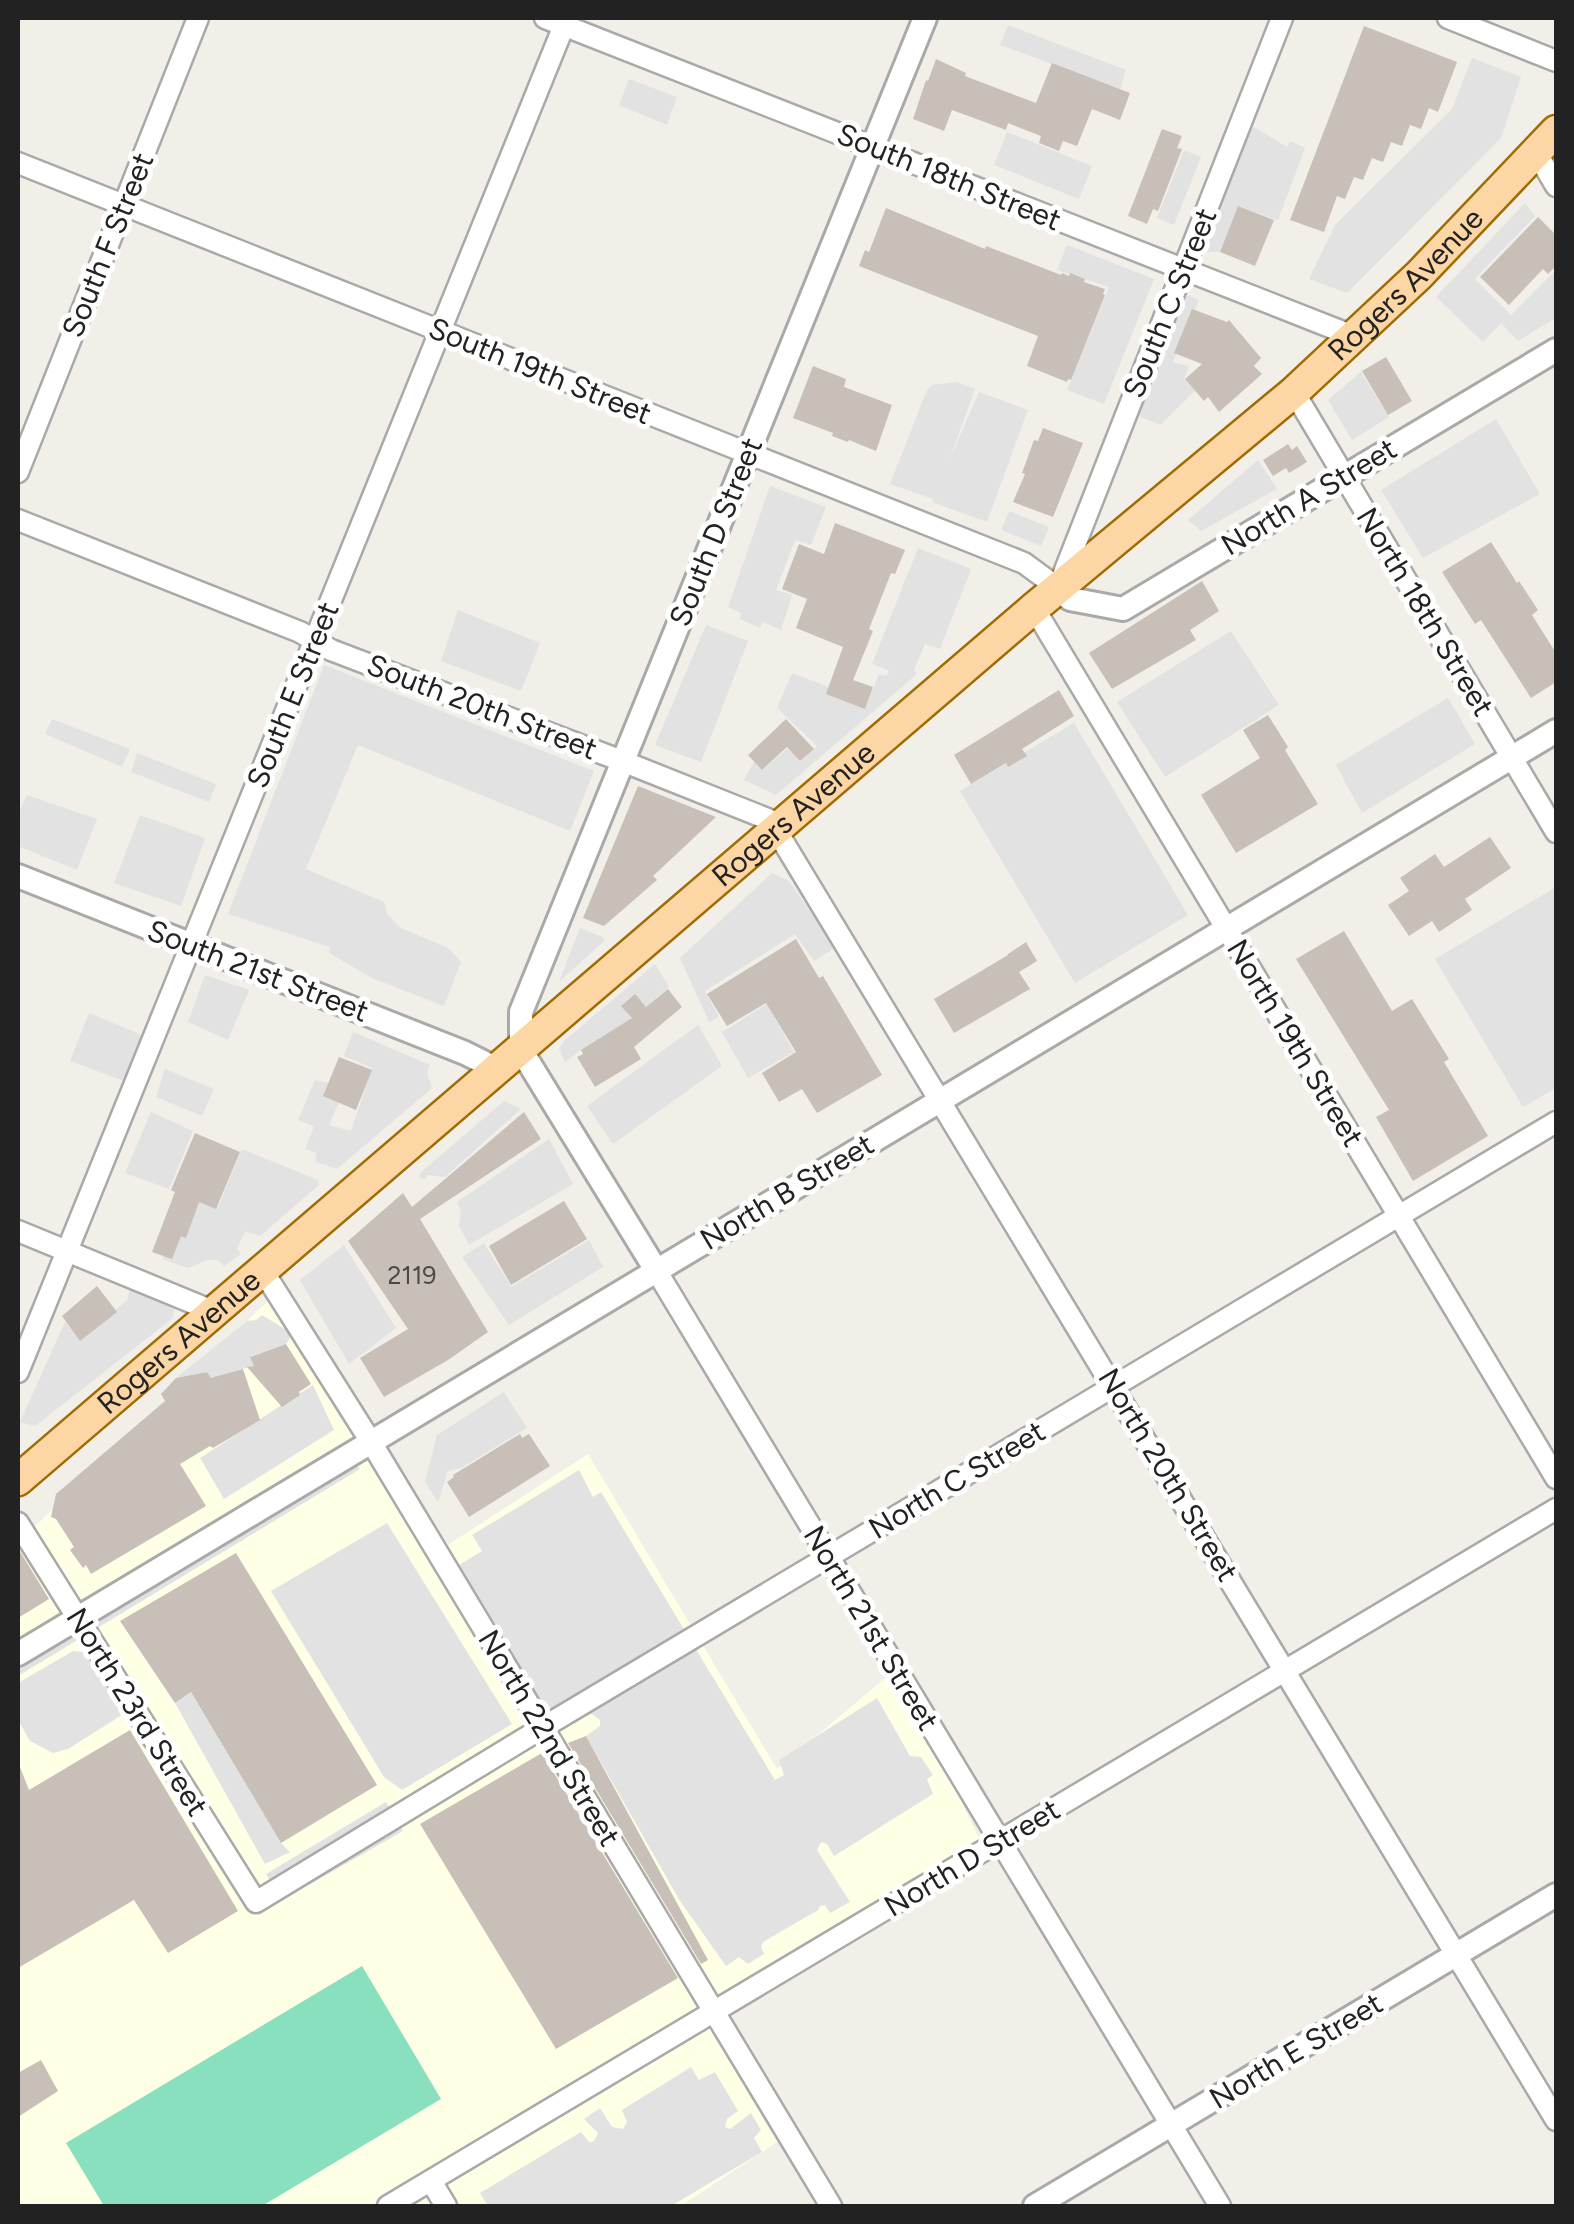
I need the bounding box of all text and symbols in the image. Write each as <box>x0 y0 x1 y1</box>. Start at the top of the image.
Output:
street label: South 18th Street <box>832 115 1067 238</box>
street label: South F Street <box>54 147 161 342</box>
street label: Rogers Avenue <box>1320 200 1491 369</box>
street label: South C Street <box>1115 203 1224 403</box>
street label: South 19th Street <box>423 309 657 432</box>
street label: North A Street <box>1214 430 1403 563</box>
street label: South D Street <box>661 432 770 632</box>
street label: North 18th Street <box>1349 501 1502 723</box>
street label: South E Street <box>238 596 347 793</box>
street label: South 20th Street <box>362 646 602 767</box>
street label: Rogers Avenue <box>704 734 882 894</box>
street label: South 21st Street <box>142 911 374 1030</box>
street label: North 19th Street <box>1219 932 1372 1153</box>
street label: North B Street <box>693 1125 880 1258</box>
house number: 2119 <box>388 1260 436 1290</box>
street label: Rogers Avenue <box>89 1261 268 1422</box>
street label: North 20th Street <box>1090 1362 1247 1588</box>
street label: North C Street <box>862 1412 1052 1547</box>
street label: North 21st Street <box>796 1519 947 1737</box>
street label: North 23rd Street <box>59 1601 216 1823</box>
street label: North 22nd Street <box>470 1623 629 1853</box>
street label: North D Street <box>877 1791 1066 1924</box>
street label: North E Street <box>1202 1984 1389 2117</box>

